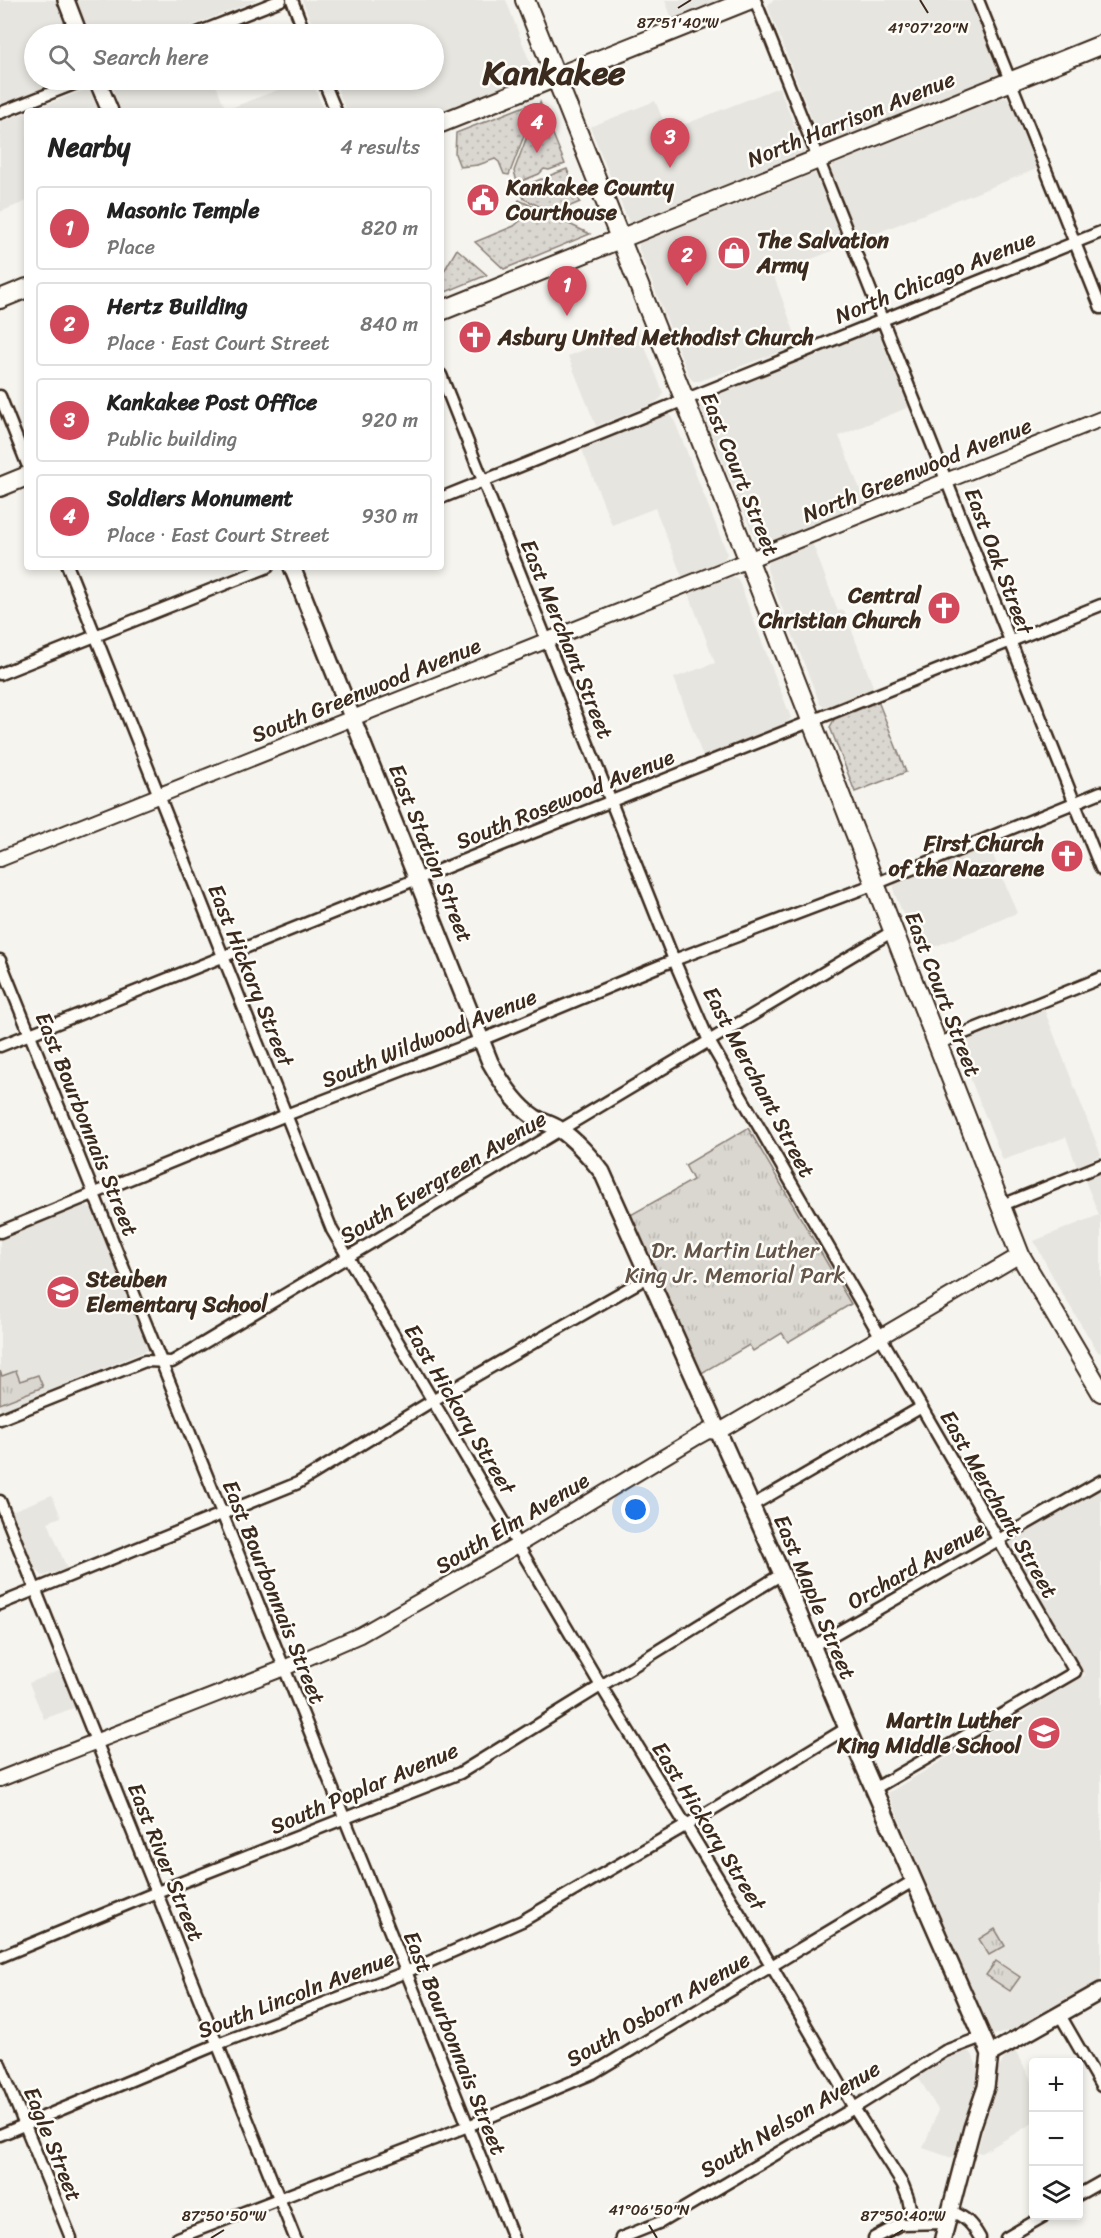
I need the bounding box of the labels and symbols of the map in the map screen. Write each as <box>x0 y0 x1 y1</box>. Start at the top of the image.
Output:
text: 87°51'40"W <box>637 10 719 36</box>
text: 41°07'20"N <box>888 15 969 41</box>
district label: Kankakee <box>481 43 626 103</box>
street label: North Harrison Avenue <box>741 59 961 179</box>
pin: 4 <box>518 104 556 153</box>
pin: 3 <box>650 118 690 168</box>
place label: Kankakee County Courthouse <box>505 168 674 232</box>
public building icon: Kankakee County Courthouse <box>465 182 501 218</box>
street label: North Chicago Avenue <box>829 219 1042 335</box>
place label: The Salvation Army <box>756 221 889 285</box>
shop icon: The Salvation Army <box>716 235 752 271</box>
pin: 2 <box>668 236 706 286</box>
pin: 1 <box>548 266 586 316</box>
place label: Asbury United Methodist Church <box>497 318 815 357</box>
church icon: Asbury United Methodist Church <box>457 319 493 355</box>
street label: East Court Street <box>689 386 791 563</box>
street label: North Greenwood Avenue <box>796 406 1038 534</box>
street label: East Oak Street <box>953 482 1045 641</box>
street label: East Merchant Street <box>509 533 625 745</box>
place label: Central Christian Church <box>758 576 923 640</box>
church icon: Central Christian Church <box>926 590 962 626</box>
street label: South Greenwood Avenue <box>245 626 487 754</box>
street label: South Rosewood Avenue <box>450 737 681 861</box>
street label: East Station Street <box>377 758 485 949</box>
place label: First Church of the Nazarene <box>889 824 1044 888</box>
church icon: First Church of the Nazarene <box>1049 838 1085 874</box>
street label: East Hickory Street <box>197 878 306 1073</box>
street label: East Court Street <box>894 906 993 1083</box>
street label: South Wildwood Avenue <box>315 977 543 1099</box>
street label: East Merchant Street <box>692 979 826 1185</box>
street label: East Bourbonnais Street <box>24 1006 150 1243</box>
street label: South Evergreen Avenue <box>332 1099 554 1255</box>
park label: Dr. Martin Luther King Jr. Memorial Park <box>625 1231 845 1295</box>
place label: Steuben Elementary School <box>85 1260 268 1324</box>
school or university icon: Steuben Elementary School <box>45 1274 81 1310</box>
street label: East Hickory Street <box>393 1316 527 1503</box>
street label: East Merchant Street <box>929 1402 1069 1606</box>
street label: South Elm Avenue <box>427 1461 597 1585</box>
street label: East Bourbonnais Street <box>211 1474 337 1711</box>
your location <box>621 1495 650 1524</box>
street label: East Maple Street <box>763 1508 868 1686</box>
street label: Orchard Avenue <box>840 1510 992 1620</box>
place label: Martin Luther King Middle School <box>836 1701 1023 1765</box>
school or university icon: Martin Luther King Middle School <box>1026 1715 1062 1751</box>
street label: South Poplar Avenue <box>263 1731 465 1845</box>
street label: East Hickory Street <box>641 1733 777 1919</box>
street label: East River Street <box>116 1777 216 1948</box>
street label: East Bourbonnais Street <box>392 1925 518 2162</box>
street label: South Lincoln Avenue <box>192 1938 400 2050</box>
street label: South Osborn Avenue <box>558 1940 758 2078</box>
street label: South Nelson Avenue <box>692 2049 888 2189</box>
street label: Eagle Street <box>12 2081 94 2208</box>
text: 41°06'50"N <box>608 2197 690 2223</box>
text: 87°50'50"W <box>182 2203 267 2229</box>
text: 87°50'40"W <box>861 2203 946 2229</box>

